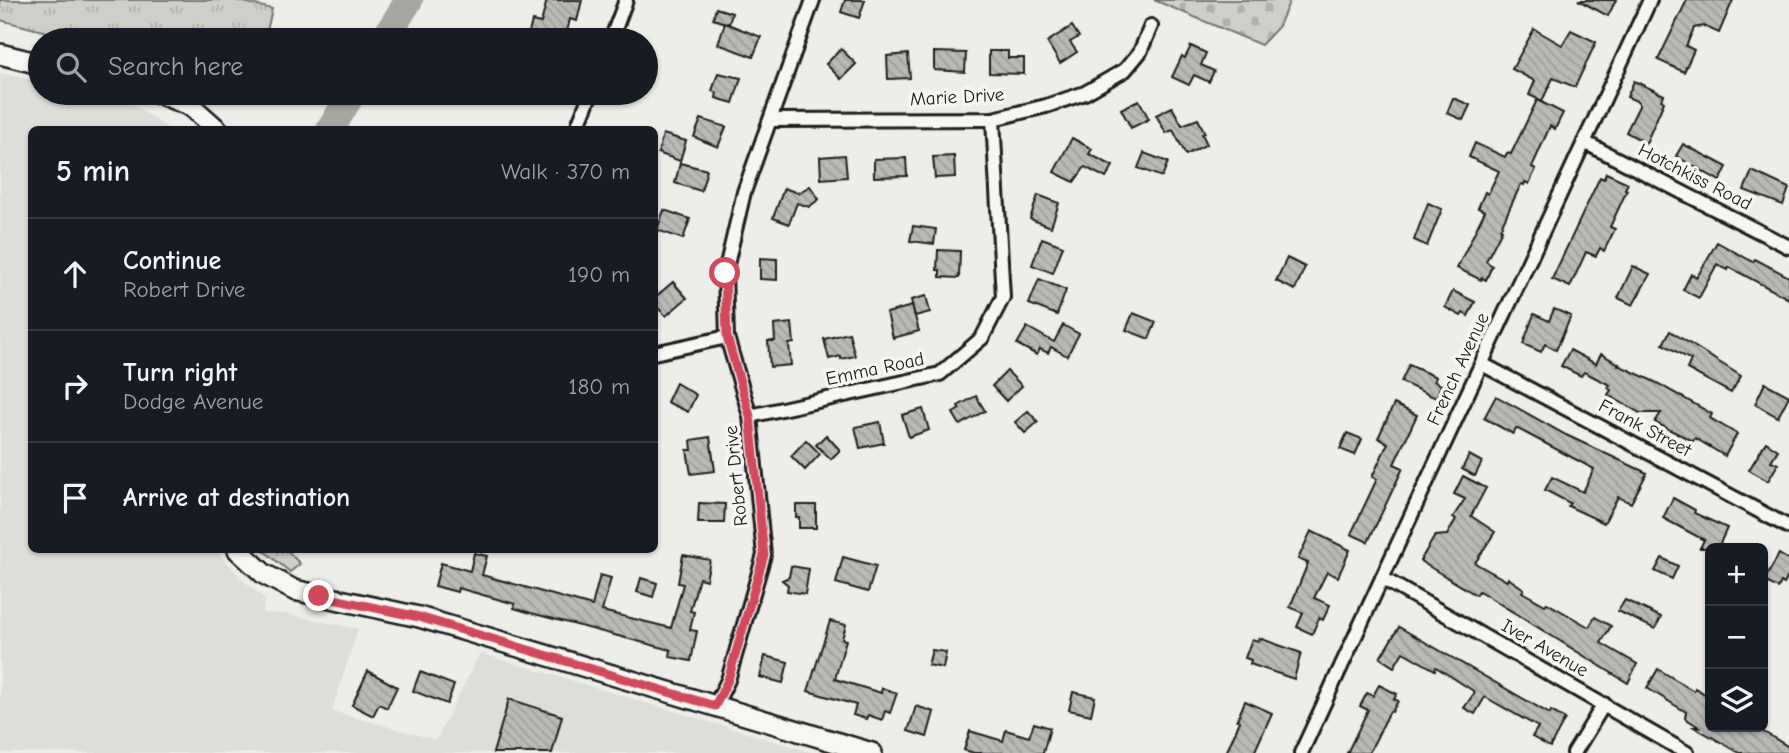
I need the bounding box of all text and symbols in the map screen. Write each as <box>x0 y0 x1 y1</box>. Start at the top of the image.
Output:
search box <box>28 28 658 105</box>
icon: search <box>52 48 90 86</box>
text: Search here <box>108 52 243 82</box>
street label: Marie Drive <box>909 84 1005 110</box>
street label: Hotchkiss Road <box>1635 139 1755 215</box>
text: 5 min <box>56 154 130 189</box>
text: Walk · 370 m <box>501 158 630 185</box>
text: Continue <box>123 246 221 276</box>
icon: ahead <box>56 255 94 293</box>
route start <box>709 257 740 288</box>
text: 190 m <box>568 261 630 288</box>
text: Robert Drive <box>123 276 245 303</box>
street label: French Avenue <box>1422 309 1494 429</box>
street label: Emma Road <box>824 348 926 390</box>
text: Turn right <box>123 358 237 388</box>
icon: right <box>56 367 94 405</box>
text: 180 m <box>568 373 630 400</box>
text: Dodge Avenue <box>123 388 263 415</box>
street label: Frank Street <box>1595 394 1696 462</box>
street label: Robert Drive <box>720 425 752 527</box>
icon: arrive <box>56 479 94 517</box>
text: Arrive at destination <box>123 483 350 513</box>
map controls <box>1705 543 1768 732</box>
button: + <box>1705 543 1768 606</box>
route end <box>303 580 334 611</box>
button: − <box>1705 606 1768 669</box>
street label: Iver Avenue <box>1498 614 1592 682</box>
button: layers <box>1705 669 1768 732</box>

